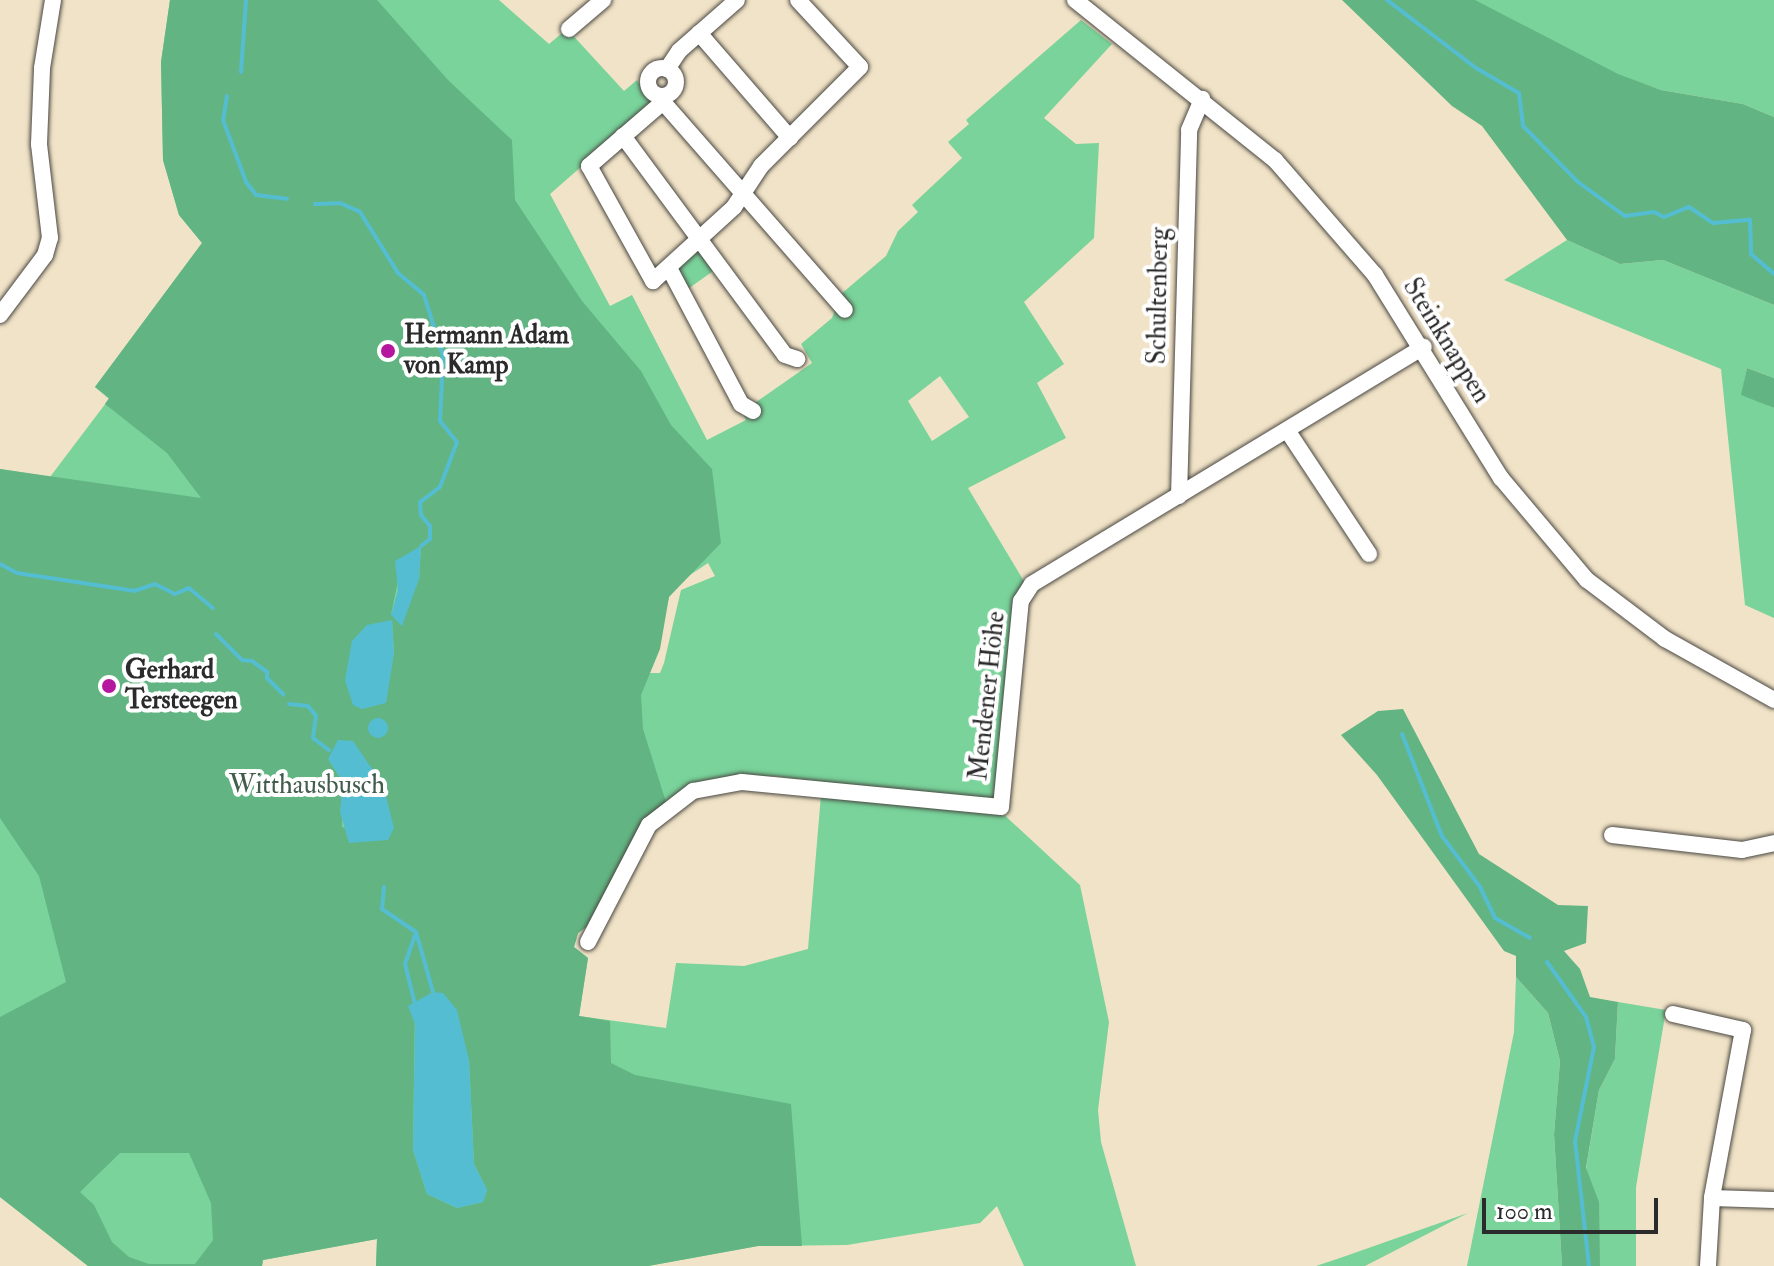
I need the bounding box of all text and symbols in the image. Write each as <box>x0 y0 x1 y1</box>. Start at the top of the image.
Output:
street label: Schultenberg <box>1142 227 1176 365</box>
street label: Steinknappen <box>1395 273 1497 409</box>
place label: Hermann Adam von Kamp <box>404 320 569 382</box>
marker: Hermann Adam von Kamp <box>379 342 397 360</box>
street label: Mendener Höhe <box>964 610 1012 782</box>
place label: Gerhard Tersteegen <box>125 655 238 716</box>
marker: Gerhard Tersteegen <box>100 677 118 695</box>
park label: Witthausbusch <box>229 770 385 802</box>
scale bar <box>1486 1182 1662 1232</box>
text: 100 m <box>1496 1196 1553 1227</box>

